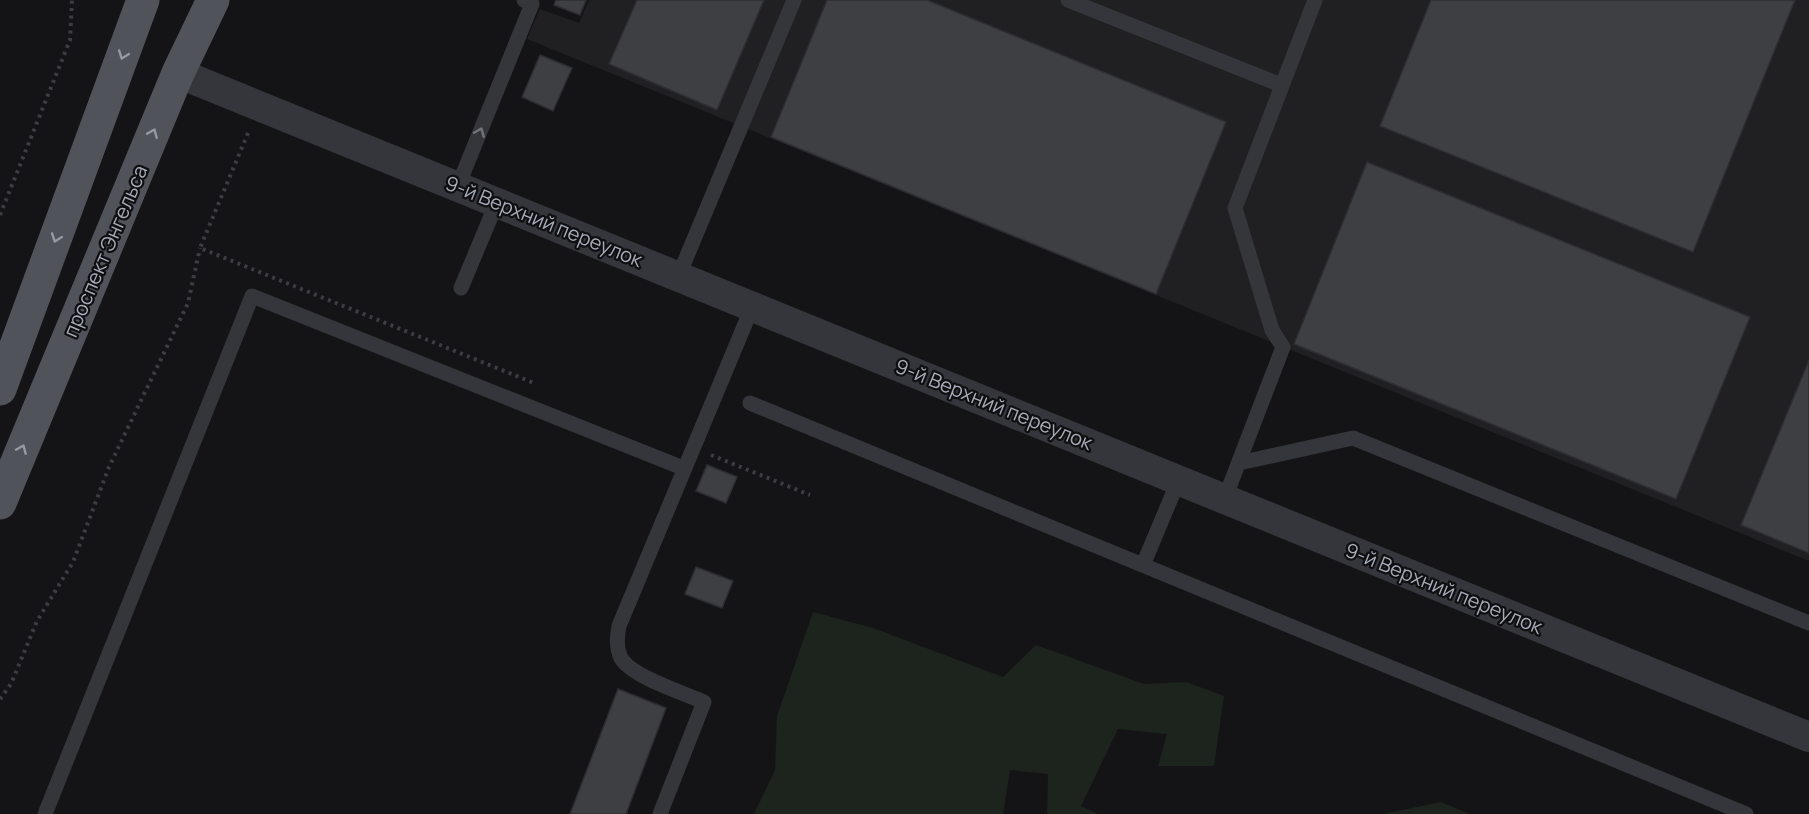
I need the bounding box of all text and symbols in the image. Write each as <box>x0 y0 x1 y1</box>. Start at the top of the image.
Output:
one-way arrow <box>118 49 130 60</box>
one-way arrow <box>473 127 485 138</box>
one-way arrow <box>146 128 158 139</box>
street label: проспект Энгельса <box>57 161 153 341</box>
street label: 9-й Верхний переулок <box>441 169 648 273</box>
one-way arrow <box>50 232 63 243</box>
street label: 9-й Верхний переулок <box>891 352 1098 456</box>
one-way arrow <box>15 444 27 455</box>
street label: 9-й Верхний переулок <box>1341 536 1548 640</box>

